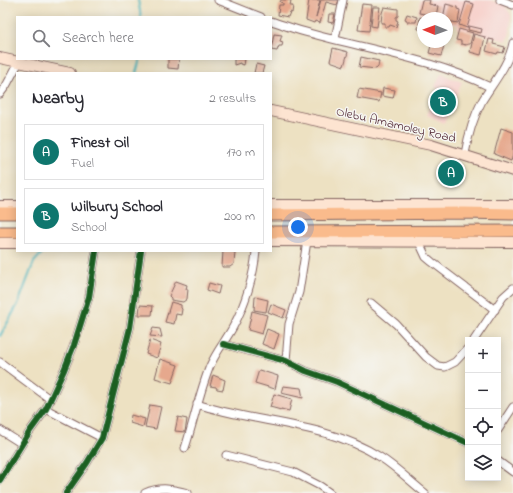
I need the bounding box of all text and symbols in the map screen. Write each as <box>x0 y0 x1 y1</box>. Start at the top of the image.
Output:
north arrow <box>417 12 453 48</box>
search box <box>16 16 272 60</box>
icon: search <box>30 27 52 49</box>
text: Search here <box>62 27 134 49</box>
text: Nearby <box>32 86 84 111</box>
pin: B <box>430 87 456 117</box>
text: 2 results <box>209 89 256 108</box>
street label: Olebu Amamoley Road <box>334 102 458 149</box>
text: Finest Oil <box>71 132 129 154</box>
text: A <box>42 143 50 162</box>
text: 170 m <box>227 143 255 162</box>
text: Fuel <box>71 154 94 173</box>
pin: A <box>438 158 464 188</box>
text: Wilbury School <box>71 196 163 218</box>
text: B <box>42 207 50 226</box>
text: 200 m <box>224 207 255 226</box>
your location <box>288 217 308 237</box>
text: School <box>71 218 107 237</box>
map controls <box>465 337 501 481</box>
button: + <box>465 337 501 373</box>
button: − <box>465 373 501 409</box>
button: locate <box>465 409 501 445</box>
button: layers <box>465 445 501 481</box>

